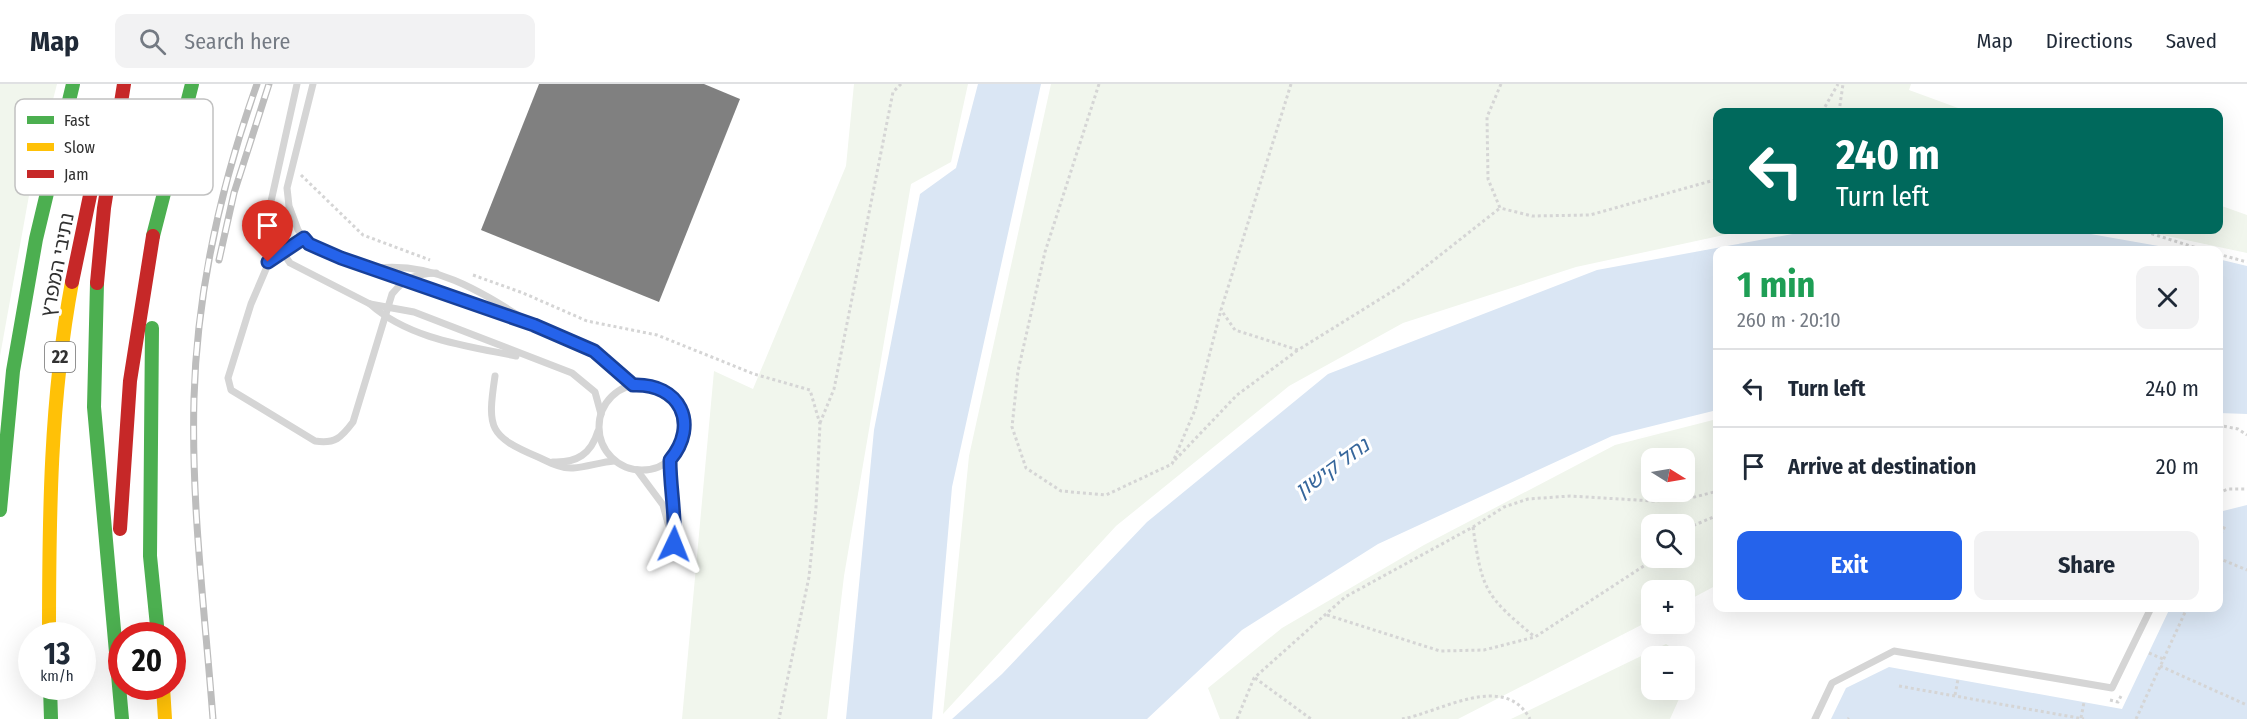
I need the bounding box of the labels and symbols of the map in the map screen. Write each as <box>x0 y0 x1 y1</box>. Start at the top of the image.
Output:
legend <box>15 99 213 195</box>
text: Fast <box>64 111 91 130</box>
text: Slow <box>64 138 95 157</box>
text: Jam <box>64 165 89 184</box>
pin <box>242 200 293 262</box>
street label: נתיבי המפרץ <box>35 211 79 319</box>
road number: 22 <box>45 342 75 372</box>
water label: נחל קישון <box>1290 431 1376 504</box>
north arrow <box>1641 448 1695 502</box>
position arrow <box>642 512 706 576</box>
speed limit sign: 20 <box>108 622 186 700</box>

